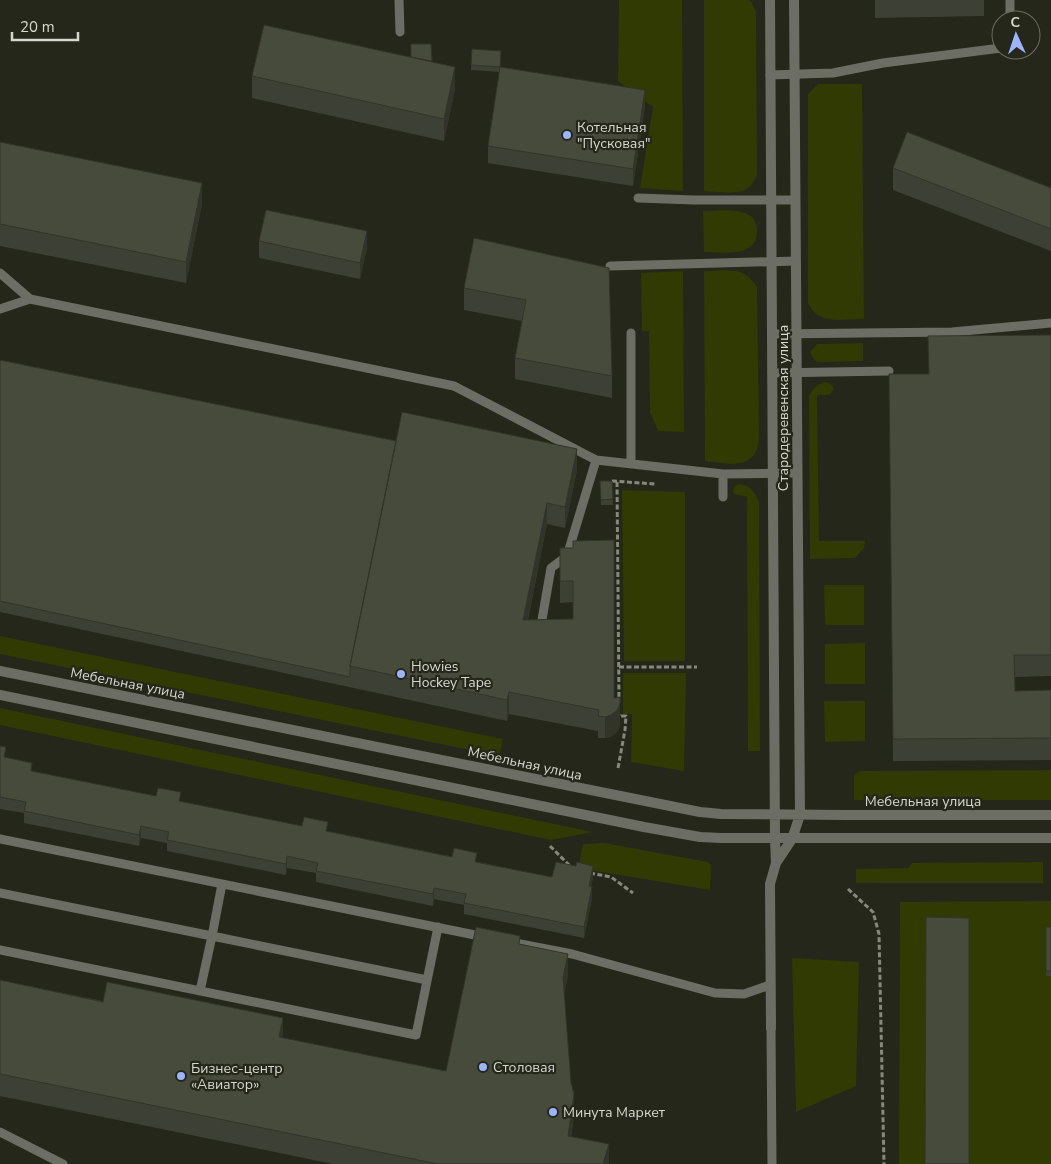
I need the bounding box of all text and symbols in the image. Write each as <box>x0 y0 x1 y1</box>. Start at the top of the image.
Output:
scale bar <box>12 10 79 42</box>
north arrow <box>991 10 1041 60</box>
text: С <box>1010 13 1021 32</box>
text: 20 m <box>20 17 55 37</box>
place label: Котельная "Пусковая" <box>577 118 650 153</box>
marker: Котельная "Пусковая" <box>561 129 573 141</box>
street label: Стародеревенская улица <box>774 325 793 491</box>
place label: Howies Hockey Tape <box>411 657 491 692</box>
street label: Мебельная улица <box>69 663 187 704</box>
marker: Howies Hockey Tape <box>395 668 407 680</box>
street label: Мебельная улица <box>466 742 584 785</box>
street label: Мебельная улица <box>865 792 981 811</box>
place label: Столовая <box>493 1058 555 1077</box>
place label: Бизнес-центр «Авиатор» <box>191 1059 282 1094</box>
marker: Столовая <box>477 1061 489 1073</box>
marker: Бизнес-центр «Авиатор» <box>175 1070 187 1082</box>
place label: Минута Маркет <box>563 1103 666 1122</box>
marker: Минута Маркет <box>547 1106 559 1118</box>

